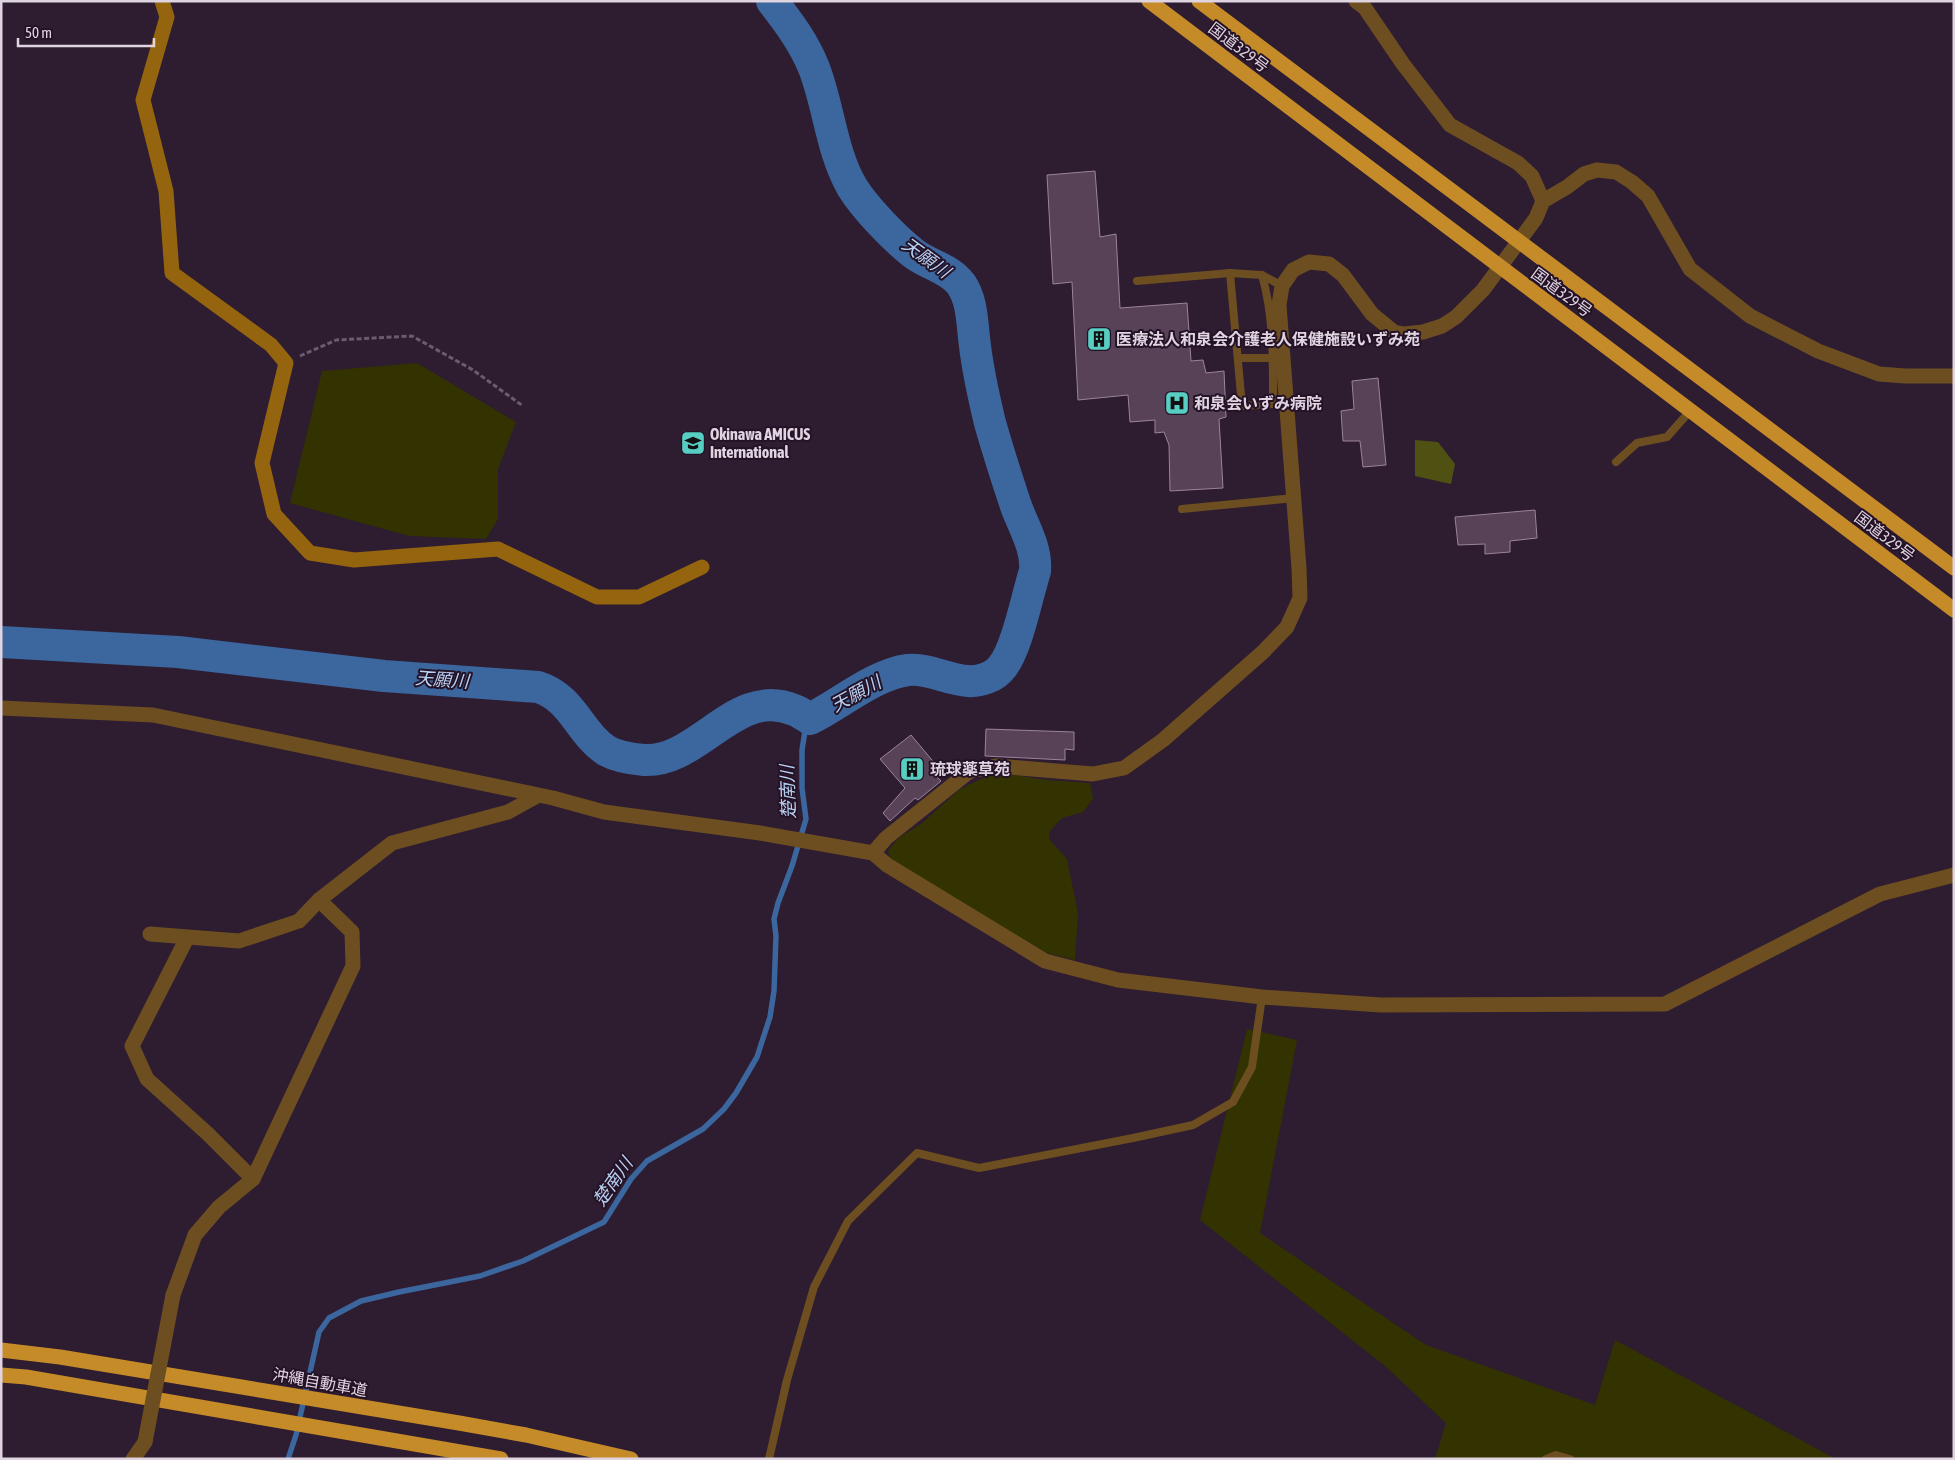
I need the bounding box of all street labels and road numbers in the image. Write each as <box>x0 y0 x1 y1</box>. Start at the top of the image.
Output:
street label: 国道329号 <box>1205 19 1273 75</box>
street label: 国道329号 <box>1528 264 1596 320</box>
street label: 国道329号 <box>1851 508 1919 564</box>
street label: 沖縄自動車道 <box>271 1365 369 1399</box>

